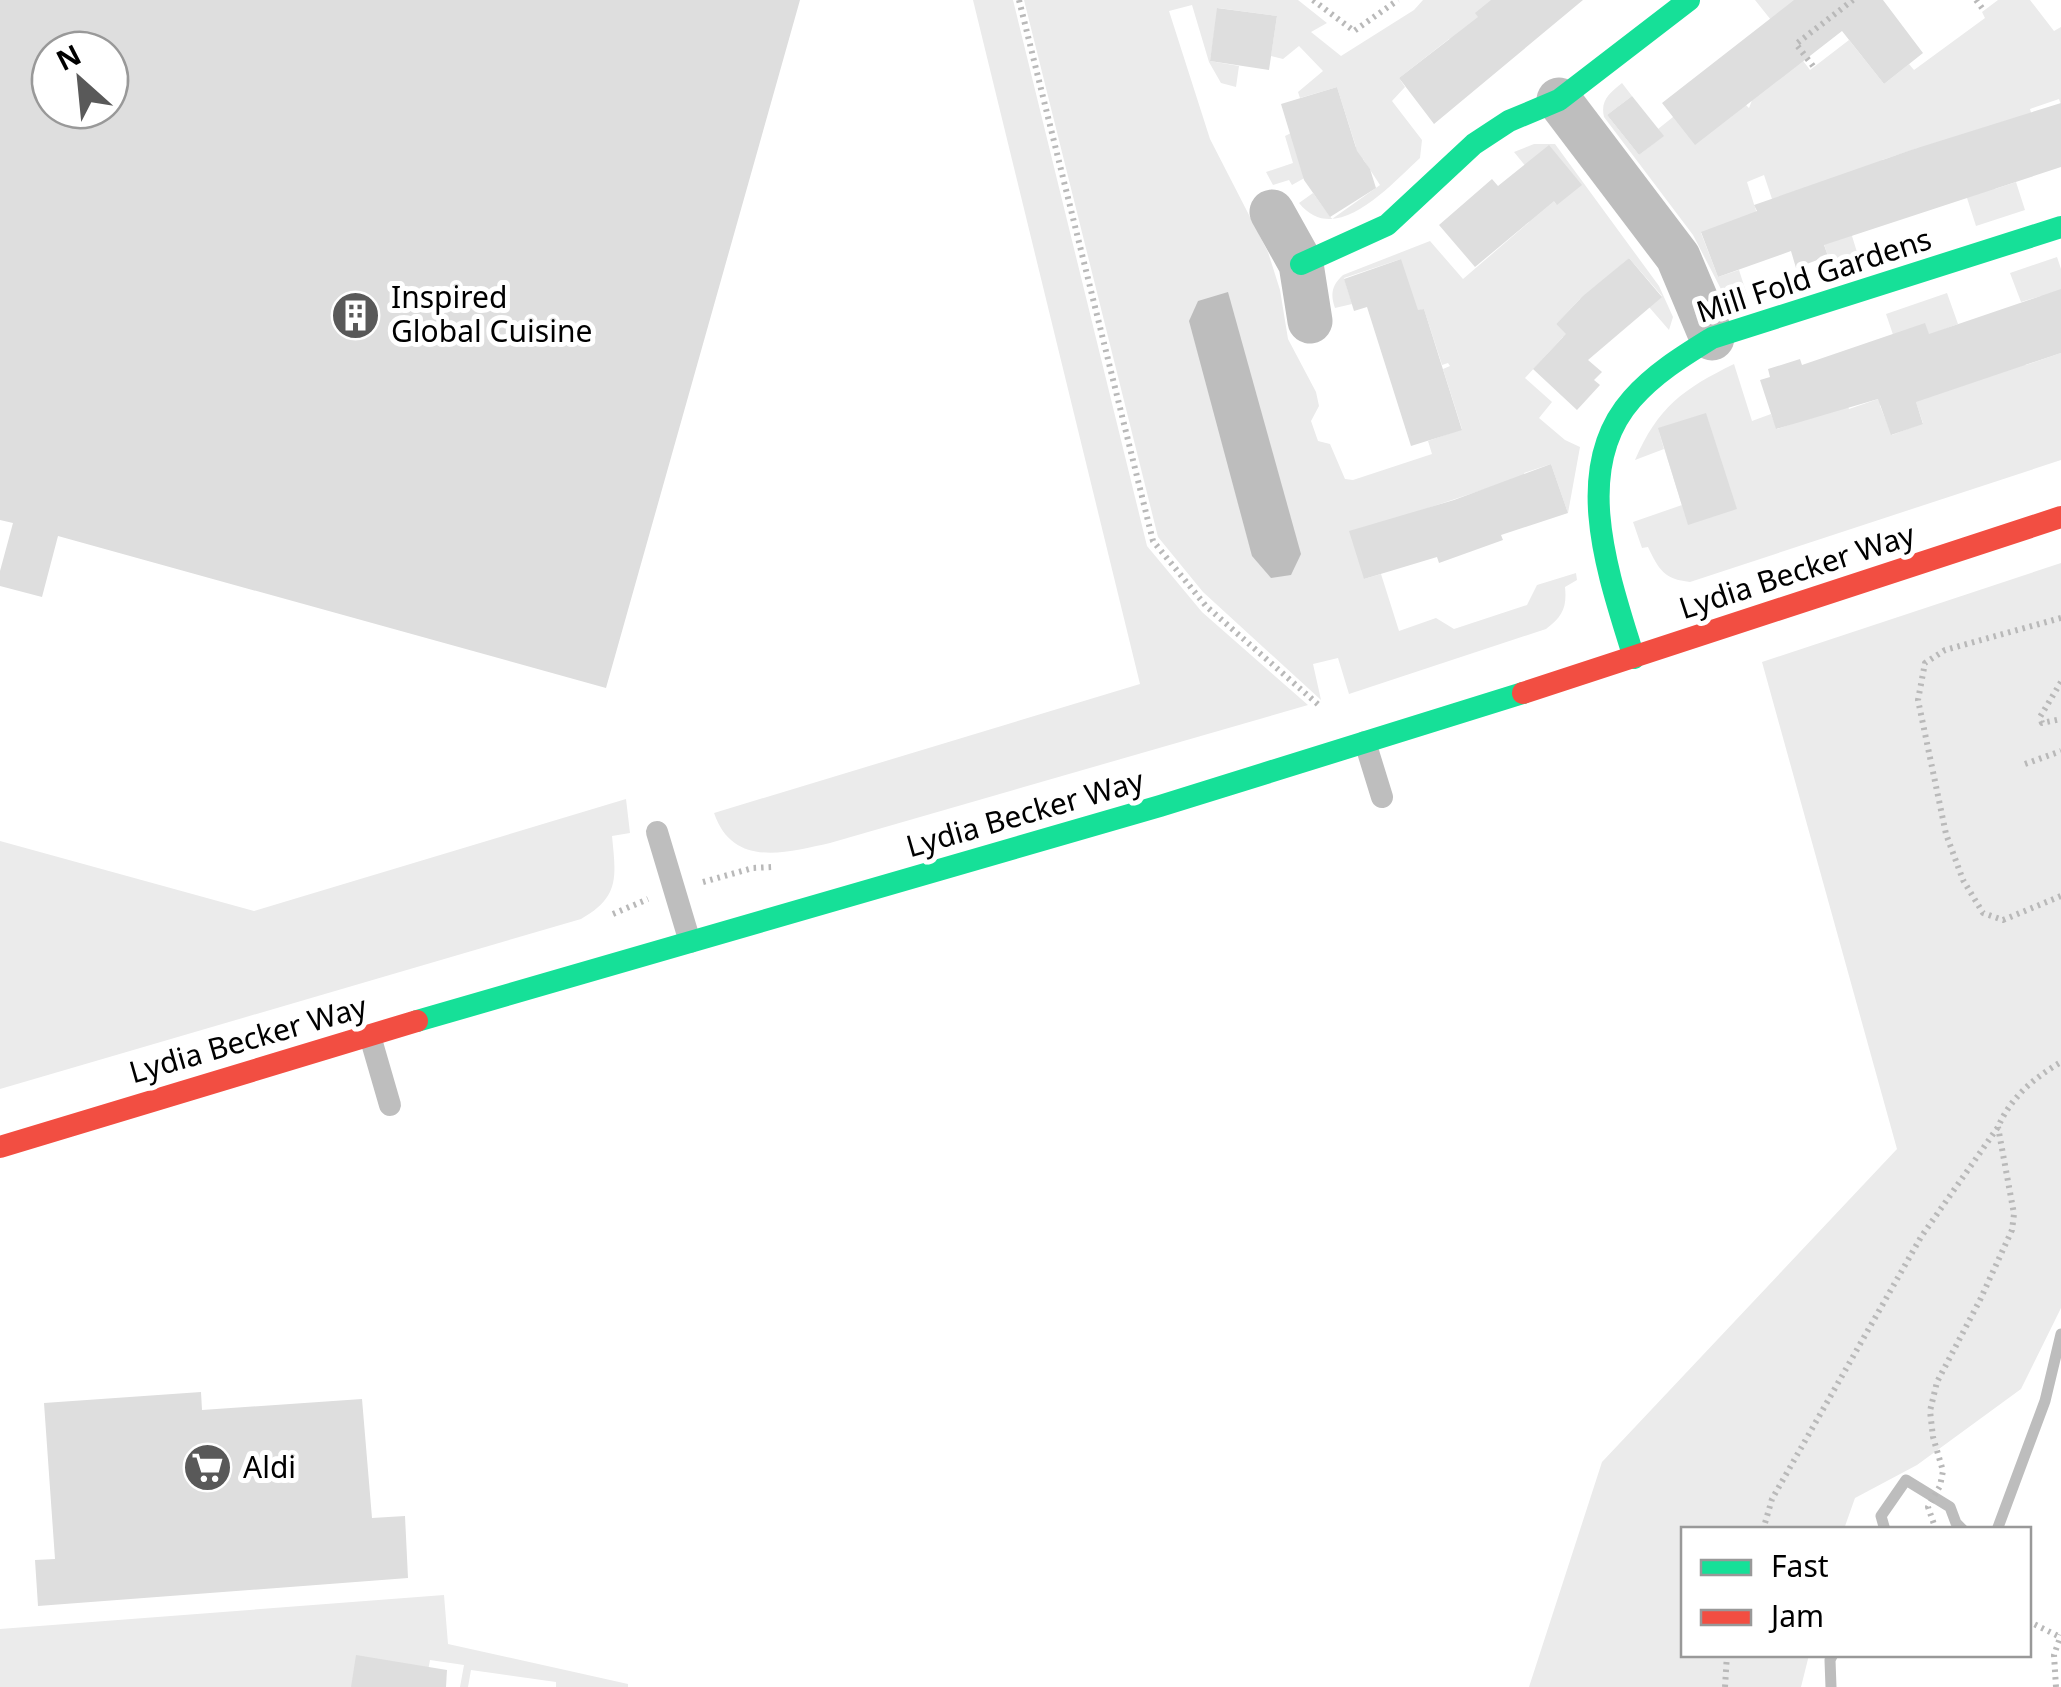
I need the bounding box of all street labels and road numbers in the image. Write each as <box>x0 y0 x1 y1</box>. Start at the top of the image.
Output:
street label: Mill Fold Gardens <box>1691 217 1936 332</box>
street label: Lydia Becker Way <box>1674 513 1920 628</box>
street label: Lydia Becker Way <box>901 759 1149 866</box>
street label: Lydia Becker Way <box>124 985 372 1092</box>

